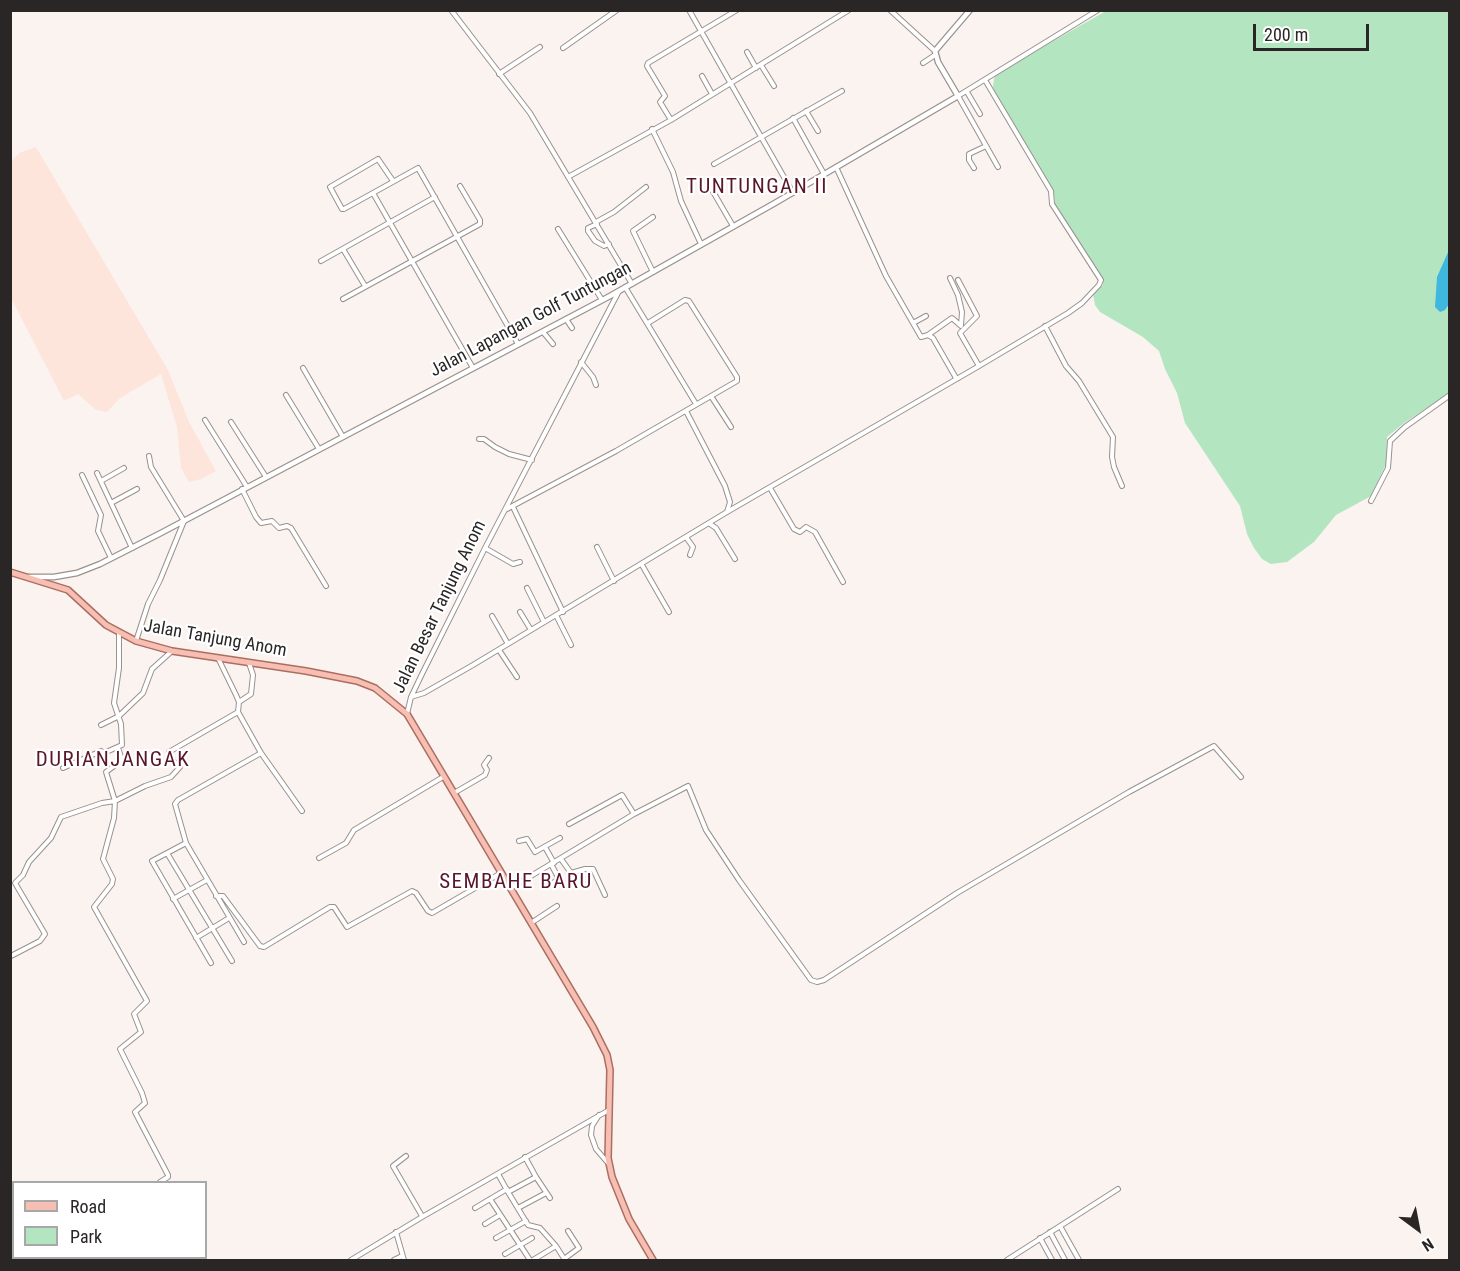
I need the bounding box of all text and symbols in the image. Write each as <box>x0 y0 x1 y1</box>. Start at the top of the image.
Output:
scale bar <box>1256 12 1372 50</box>
text: 200 m <box>1264 24 1308 45</box>
district label: TUNTUNGAN II <box>686 175 828 201</box>
street label: Jalan Lapangan Golf Tuntungan <box>427 258 635 382</box>
street label: Jalan Besar Tanjung Anom <box>389 517 491 697</box>
street label: Jalan Tanjung Anom <box>142 616 288 662</box>
district label: DURIANJANGAK <box>36 748 190 774</box>
district label: SEMBAHE BARU <box>439 870 593 896</box>
legend <box>12 1181 207 1259</box>
text: Road <box>70 1196 106 1217</box>
north arrow <box>1388 1199 1448 1259</box>
text: Park <box>70 1226 102 1247</box>
text: N <box>1419 1234 1437 1255</box>

